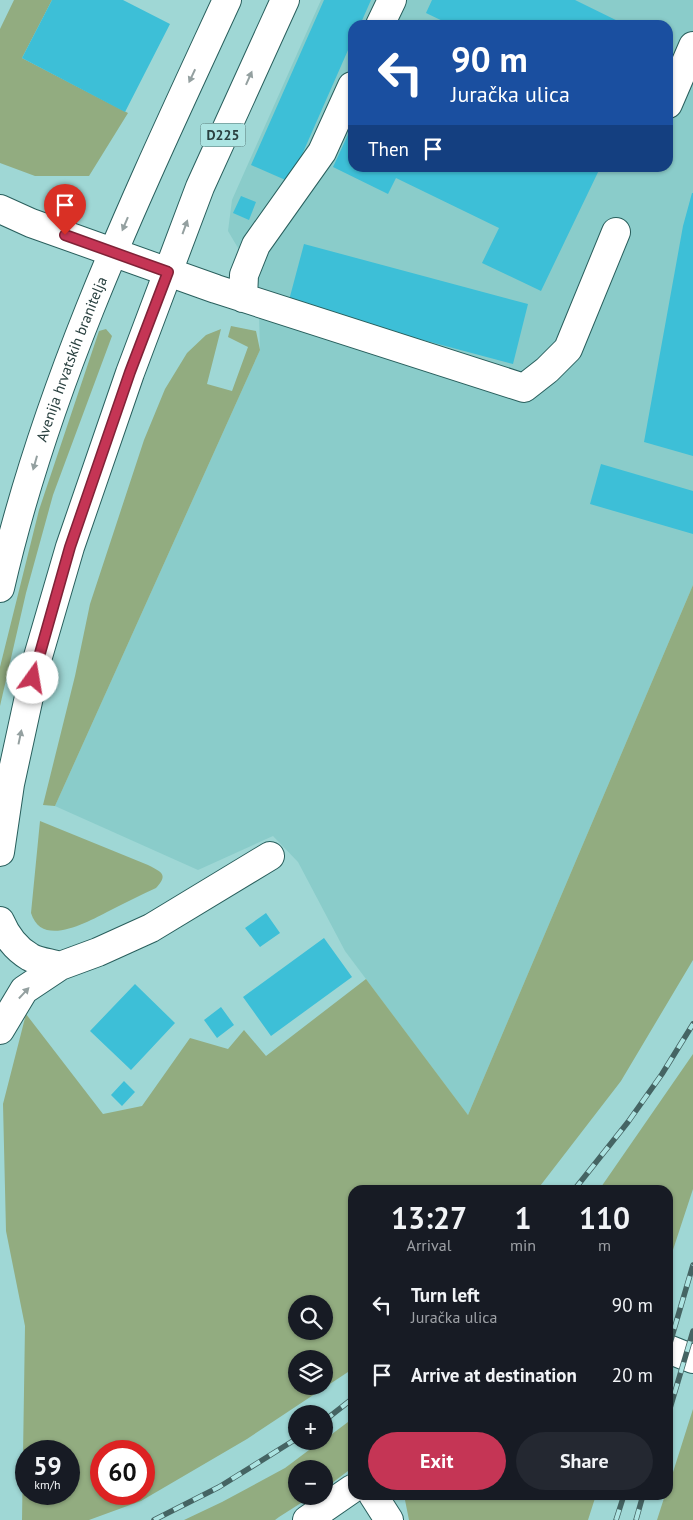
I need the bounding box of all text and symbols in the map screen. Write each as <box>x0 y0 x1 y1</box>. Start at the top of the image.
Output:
text: 90 m <box>451 36 528 82</box>
icon: left <box>368 40 433 105</box>
one-way arrow <box>187 69 195 83</box>
one-way arrow <box>246 71 254 85</box>
text: Juračka ulica <box>451 80 570 108</box>
road number: D225 <box>200 124 246 146</box>
icon: arrive <box>419 135 447 163</box>
text: Then <box>368 137 409 161</box>
pin <box>44 184 86 235</box>
icon: arrive <box>51 191 79 219</box>
one-way arrow <box>121 217 129 231</box>
one-way arrow <box>182 219 189 234</box>
street label: Avenija hrvatskih branitelja <box>32 274 111 444</box>
one-way arrow <box>30 455 38 470</box>
position arrow <box>6.0 651 58.0 703</box>
one-way arrow <box>16 729 24 744</box>
one-way arrow <box>19 986 30 999</box>
text: 13:27 <box>391 1198 467 1237</box>
text: 1 <box>515 1198 532 1237</box>
text: 110 <box>579 1198 630 1237</box>
text: Arrival <box>407 1235 451 1255</box>
text: min <box>510 1235 536 1255</box>
text: m <box>598 1235 611 1255</box>
text: Turn left <box>411 1283 480 1307</box>
icon: left <box>368 1291 396 1319</box>
text: 90 m <box>612 1293 653 1317</box>
map controls <box>288 1295 333 1505</box>
button: search <box>288 1295 333 1340</box>
text: Juračka ulica <box>411 1307 497 1327</box>
button: layers <box>288 1350 333 1395</box>
icon: arrive <box>368 1361 396 1389</box>
text: Arrive at destination <box>411 1363 577 1387</box>
text: 20 m <box>612 1363 653 1387</box>
button: + <box>288 1405 333 1450</box>
button: Exit <box>368 1432 506 1490</box>
button: Share <box>516 1432 653 1490</box>
speed limit sign: 60 <box>90 1440 155 1505</box>
text: 59 <box>33 1450 62 1482</box>
button: − <box>288 1460 333 1505</box>
text: km/h <box>34 1477 61 1492</box>

